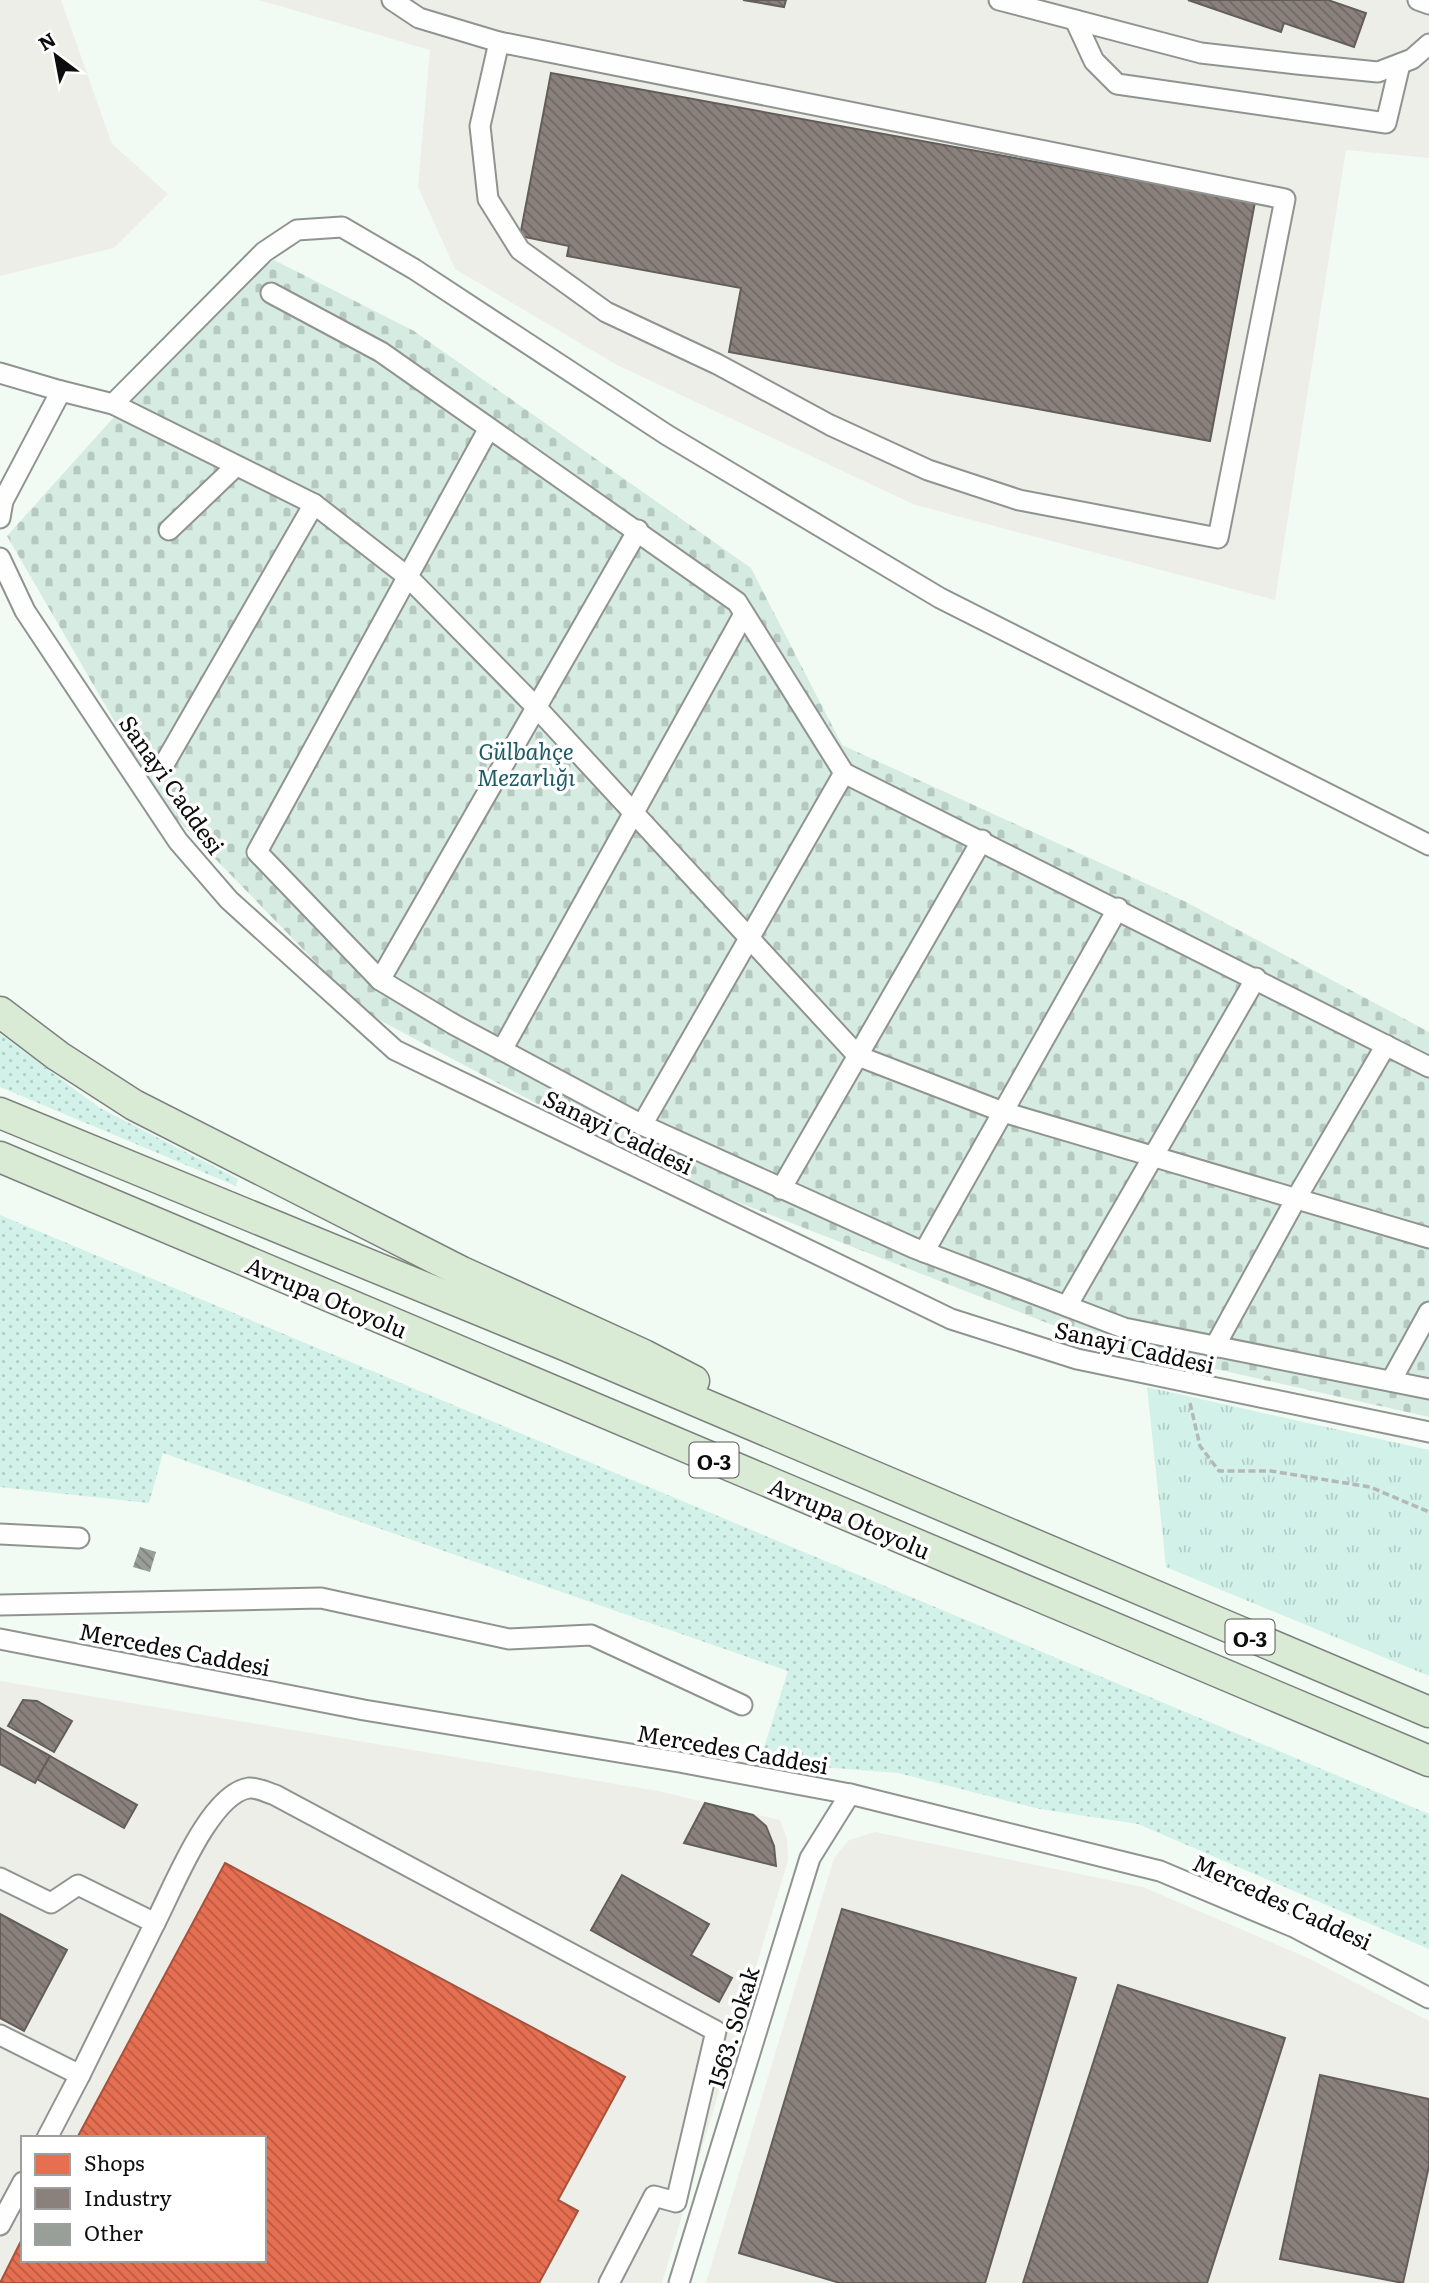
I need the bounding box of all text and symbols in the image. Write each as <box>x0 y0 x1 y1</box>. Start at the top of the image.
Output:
north arrow <box>21 21 91 91</box>
text: N <box>32 25 61 57</box>
street label: Sanayi Caddesi <box>112 707 234 861</box>
park label: Gülbahçe Mezarlığı <box>477 733 575 793</box>
street label: Sanayi Caddesi <box>538 1080 700 1182</box>
street label: Avrupa Otoyolu <box>241 1247 413 1345</box>
street label: Sanayi Caddesi <box>1052 1311 1219 1381</box>
road number: O-3 <box>690 1442 738 1478</box>
street label: Avrupa Otoyolu <box>764 1468 936 1566</box>
street label: Mercedes Caddesi <box>76 1613 274 1683</box>
road number: O-3 <box>1226 1620 1274 1654</box>
street label: Mercedes Caddesi <box>634 1714 832 1782</box>
street label: Mercedes Caddesi <box>1188 1845 1378 1958</box>
street label: 1563. Sokak <box>697 1961 767 2092</box>
legend <box>21 2136 266 2262</box>
text: Shops <box>84 2146 145 2177</box>
text: Industry <box>84 2181 172 2212</box>
text: Other <box>84 2216 143 2247</box>

